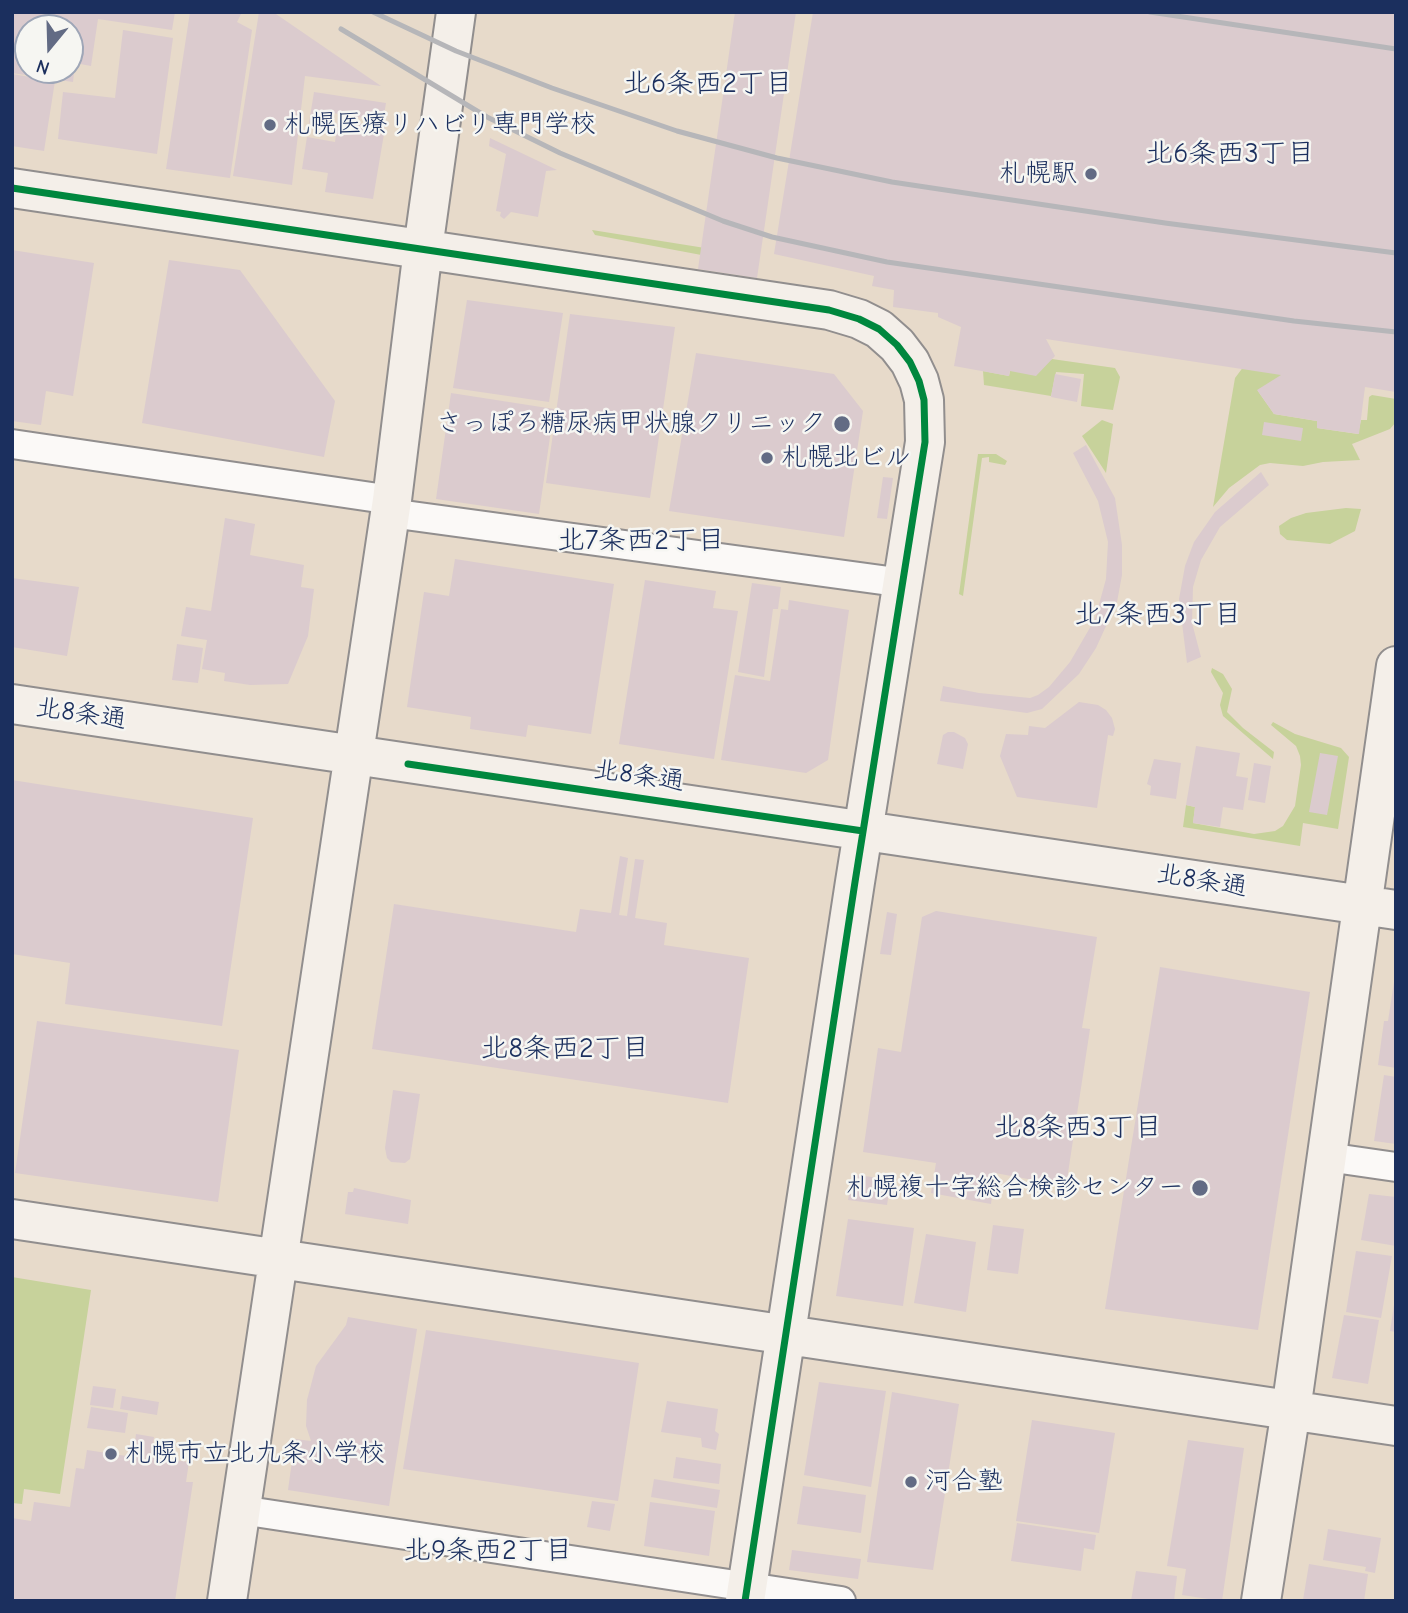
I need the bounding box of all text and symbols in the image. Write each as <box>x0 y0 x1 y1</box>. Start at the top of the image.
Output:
north arrow <box>14 14 84 84</box>
text: N <box>33 55 52 79</box>
district label: 北6条西2丁目 <box>623 67 793 101</box>
place label: 札幌医療リハビリ専門学校 <box>284 109 596 141</box>
marker: 札幌医療リハビリ専門学校 <box>262 117 278 133</box>
district label: 北6条西3丁目 <box>1145 137 1315 171</box>
place label: 札幌駅 <box>999 158 1077 190</box>
marker: 札幌駅 <box>1083 166 1099 182</box>
place label: さっぽろ糖尿病甲状腺クリニック <box>436 408 826 440</box>
marker: さっぽろ糖尿病甲状腺クリニック <box>832 414 852 434</box>
place label: 札幌北ビル <box>781 442 911 474</box>
marker: 札幌北ビル <box>759 450 775 466</box>
district label: 北7条西2丁目 <box>557 524 725 558</box>
district label: 北7条西3丁目 <box>1074 598 1242 632</box>
street label: 北8条通 <box>34 692 128 736</box>
street label: 北8条通 <box>592 754 686 798</box>
street label: 北8条通 <box>1154 858 1250 904</box>
district label: 北8条西2丁目 <box>480 1032 650 1066</box>
district label: 北8条西3丁目 <box>994 1111 1162 1145</box>
place label: 札幌複十字総合検診センター <box>846 1172 1184 1204</box>
marker: 札幌複十字総合検診センター <box>1190 1178 1210 1198</box>
place label: 札幌市立北九条小学校 <box>125 1438 385 1470</box>
marker: 札幌市立北九条小学校 <box>103 1446 119 1462</box>
place label: 河合塾 <box>925 1466 1003 1498</box>
marker: 河合塾 <box>903 1474 919 1490</box>
district label: 北9条西2丁目 <box>403 1534 573 1568</box>

